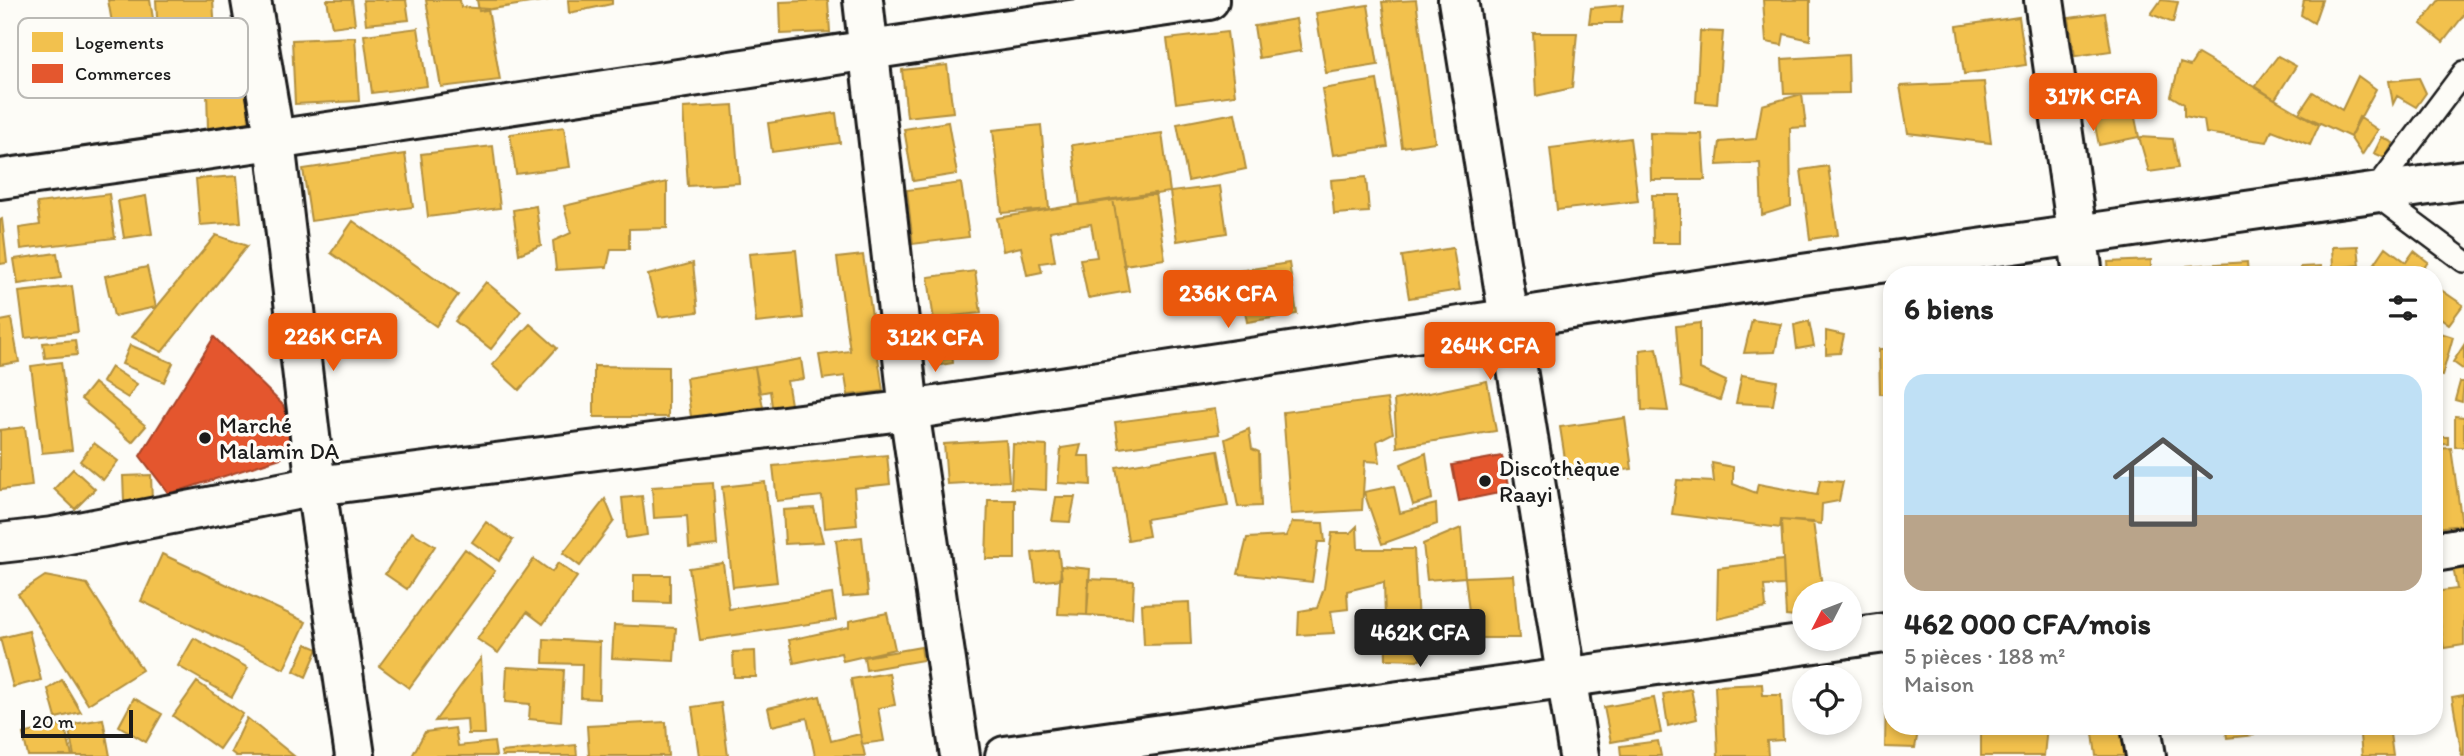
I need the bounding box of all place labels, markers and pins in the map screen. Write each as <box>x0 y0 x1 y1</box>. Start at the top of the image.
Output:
pin: 317K CFA <box>2021 74 2165 133</box>
pin: 236K CFA <box>1156 270 1300 330</box>
pin: 226K CFA <box>261 314 405 373</box>
pin: 312K CFA <box>863 314 1007 374</box>
pin: 264K CFA <box>1418 322 1562 382</box>
place label: Marché Malamin DA <box>219 411 339 465</box>
marker: Marché Malamin DA <box>197 430 213 446</box>
place label: Discothèque Raayi <box>1499 454 1620 508</box>
marker: Discothèque Raayi <box>1477 473 1493 489</box>
pin: 462K CFA <box>1348 610 1492 669</box>

